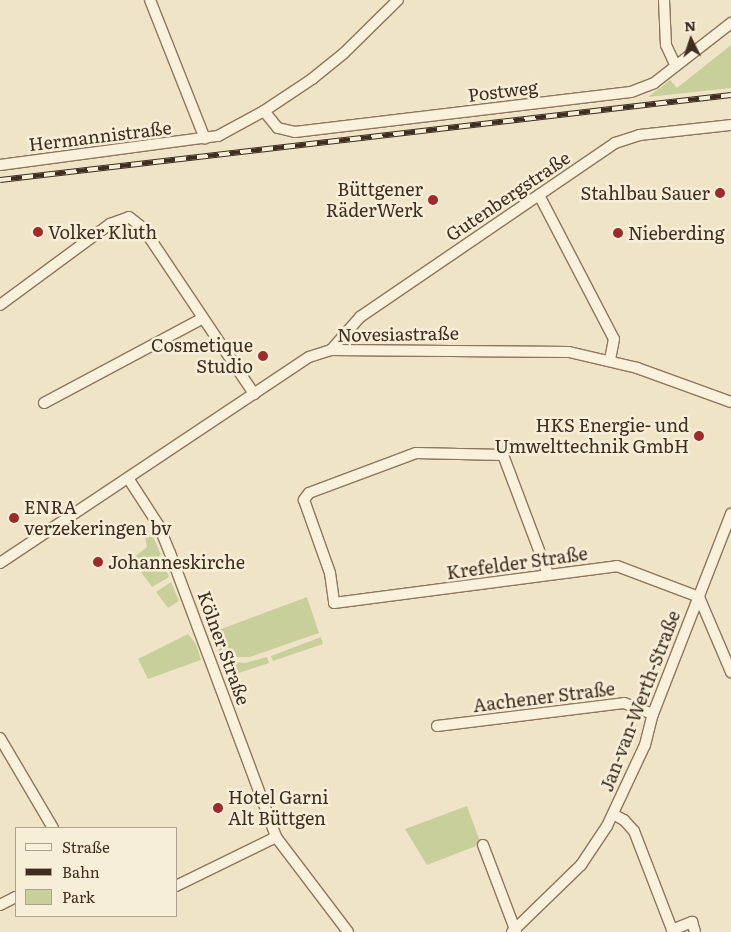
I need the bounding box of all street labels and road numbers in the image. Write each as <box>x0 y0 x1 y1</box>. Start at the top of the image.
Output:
street label: Postweg <box>467 76 539 106</box>
street label: Hermannistraße <box>27 117 173 155</box>
street label: Gutenbergstraße <box>442 146 574 246</box>
street label: Novesiastraße <box>337 322 459 346</box>
street label: Krefelder Straße <box>445 542 589 584</box>
street label: Kölner Straße <box>193 588 255 708</box>
street label: Jan-van-Werth-Straße <box>595 607 685 795</box>
street label: Aachener Straße <box>472 678 616 716</box>

